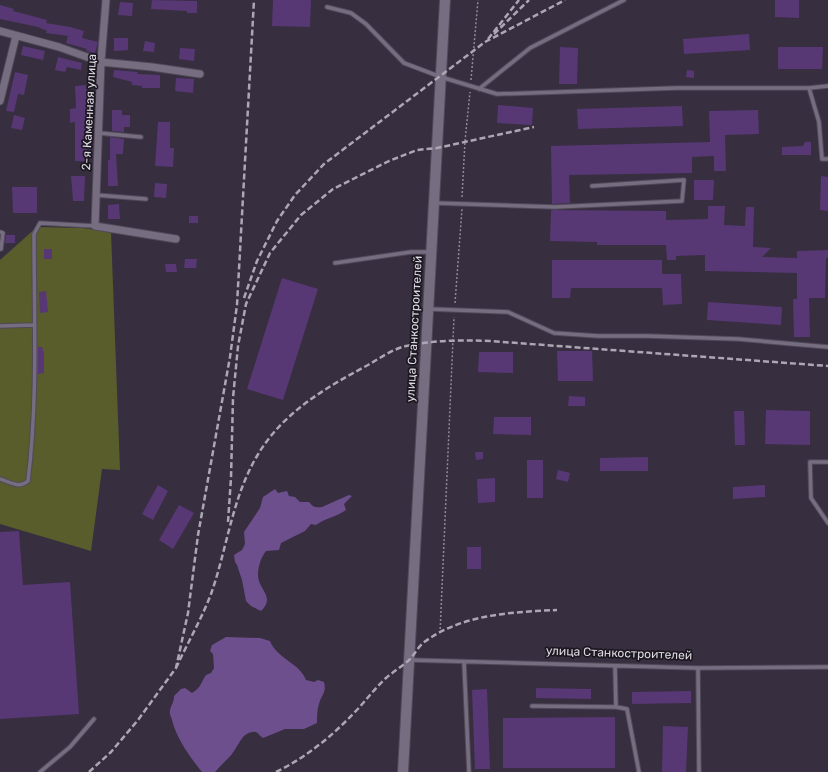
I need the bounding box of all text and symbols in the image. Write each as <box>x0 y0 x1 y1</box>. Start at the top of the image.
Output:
street label: 2-я Каменная улица <box>79 53 99 171</box>
street label: улица Станкостроителей <box>403 255 425 403</box>
street label: улица Станкостроителей <box>546 643 692 663</box>

